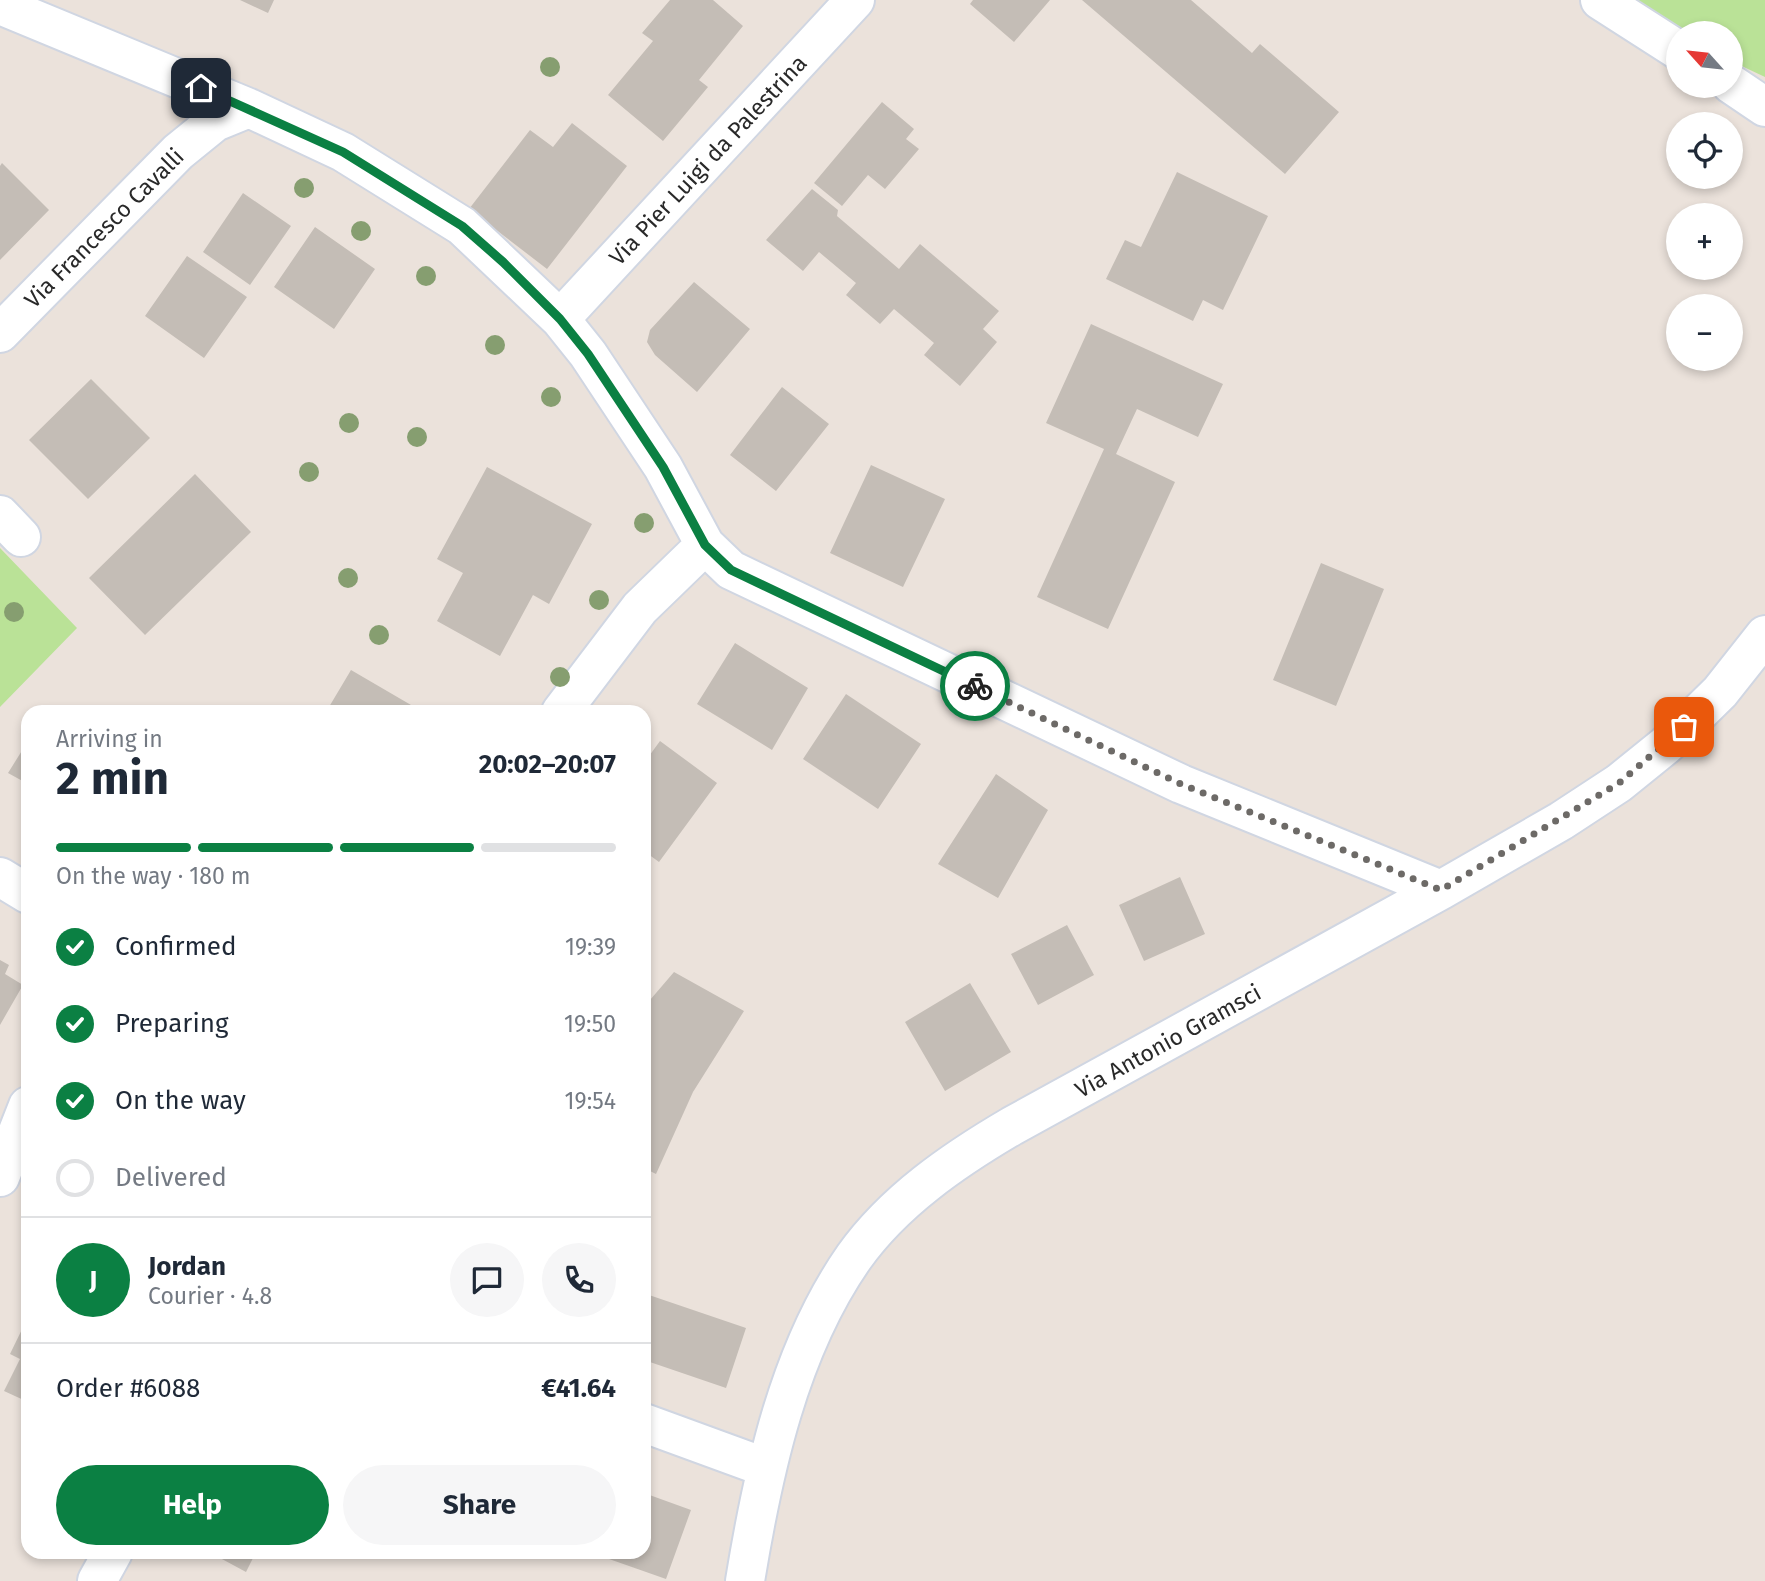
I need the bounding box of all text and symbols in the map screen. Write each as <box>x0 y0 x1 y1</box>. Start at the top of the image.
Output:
north arrow <box>1666 21 1743 98</box>
map controls <box>1666 21 1743 371</box>
street label: Via Pier Luigi da Palestrina <box>603 49 813 271</box>
pin <box>171 58 231 118</box>
icon: home <box>182 69 220 107</box>
button: locate <box>1666 112 1743 189</box>
street label: Via Francesco Cavalli <box>18 142 190 314</box>
button: + <box>1666 203 1743 280</box>
button: − <box>1666 294 1743 371</box>
courier <box>940 651 1010 721</box>
icon: bike <box>956 667 994 705</box>
pin <box>1654 697 1714 757</box>
icon: bag <box>1665 708 1703 746</box>
text: Arriving in <box>56 725 163 753</box>
text: 20:02–20:07 <box>479 749 616 780</box>
text: 2 min <box>56 751 169 806</box>
text: On the way · 180 m <box>56 862 251 890</box>
icon: check <box>56 928 94 966</box>
text: Confirmed <box>115 931 236 962</box>
text: 19:39 <box>565 933 616 961</box>
street label: Via Antonio Gramsci <box>1070 978 1266 1104</box>
icon: check <box>56 1005 94 1043</box>
text: Preparing <box>115 1008 228 1039</box>
text: 19:50 <box>564 1010 616 1038</box>
icon: check <box>56 1082 94 1120</box>
text: On the way <box>115 1085 246 1116</box>
text: 19:54 <box>565 1087 616 1115</box>
text: Delivered <box>115 1162 227 1193</box>
button: chat <box>450 1243 524 1317</box>
button: phone <box>542 1243 616 1317</box>
text: Jordan <box>148 1251 226 1282</box>
text: J <box>89 1265 97 1296</box>
text: Courier · 4.8 <box>148 1282 272 1310</box>
text: Order #6088 <box>56 1373 200 1404</box>
text: €41.64 <box>541 1373 616 1404</box>
button: Help <box>56 1465 329 1545</box>
button: Share <box>343 1465 616 1545</box>

